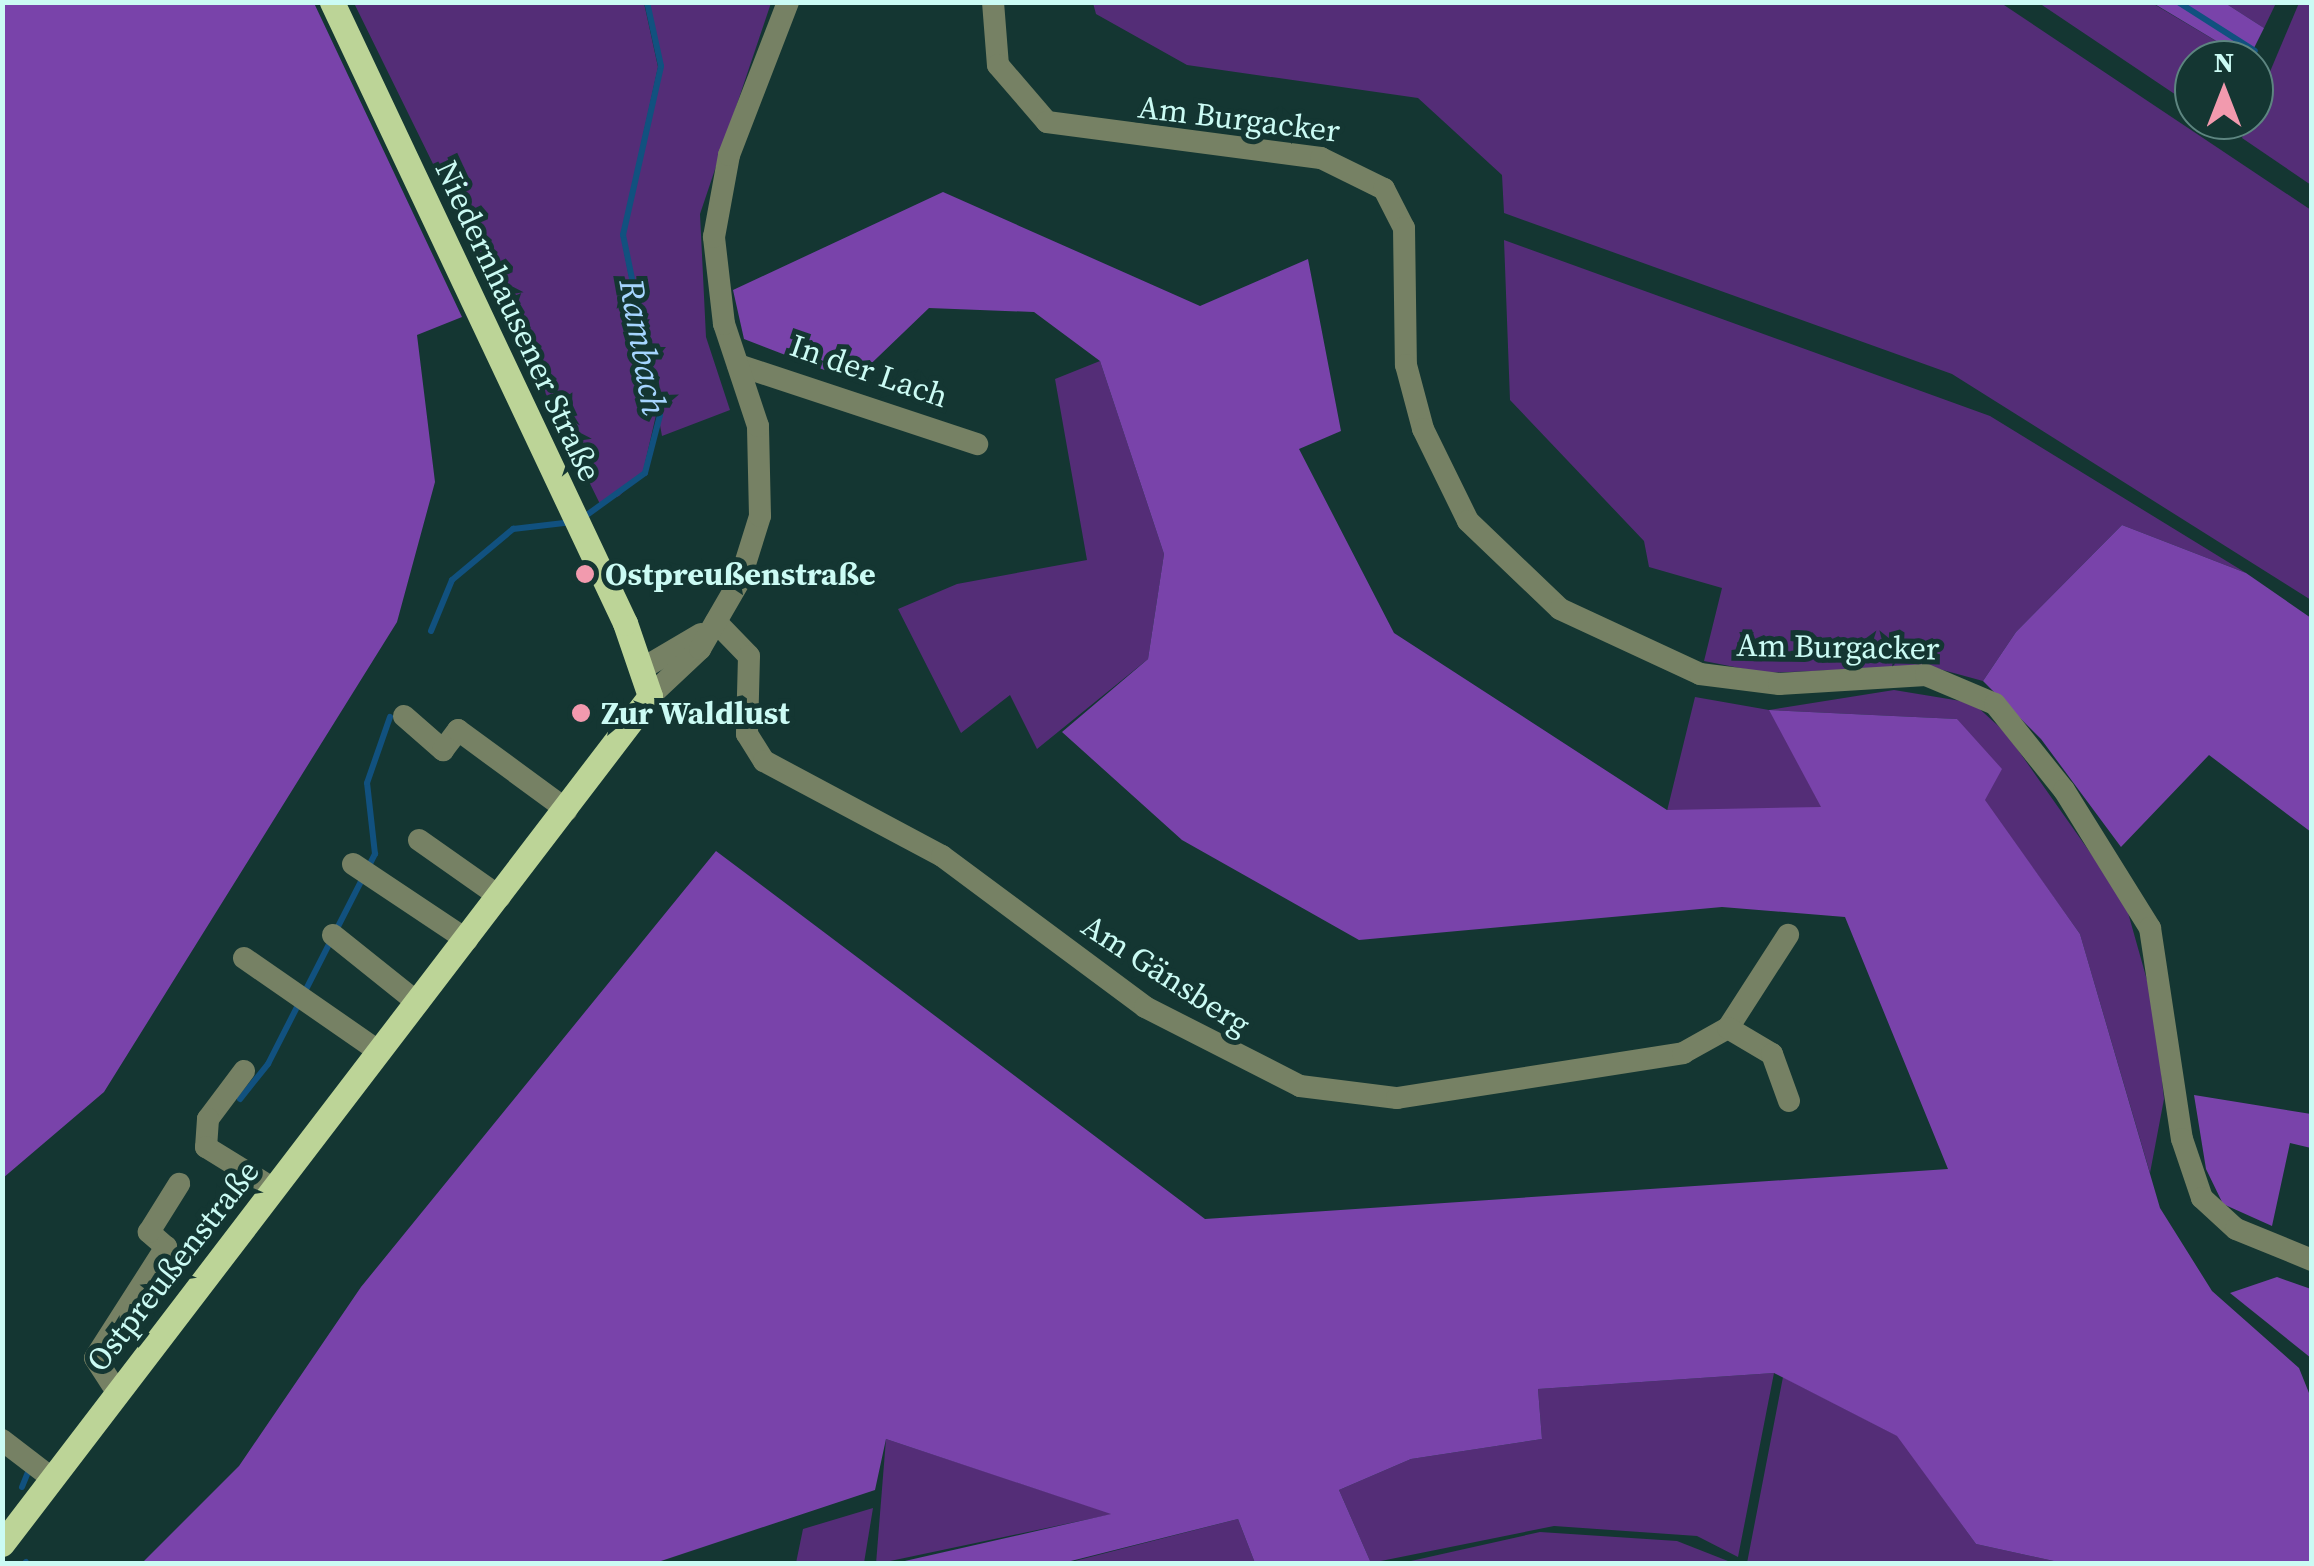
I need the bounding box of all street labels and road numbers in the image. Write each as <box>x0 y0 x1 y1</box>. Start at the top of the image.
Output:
street label: Am Burgacker <box>1136 88 1342 150</box>
street label: Niedernhausener Straße <box>427 155 609 487</box>
street label: In der Lach <box>785 326 953 416</box>
street label: Am Burgacker <box>1736 626 1940 668</box>
street label: Am Gänsberg <box>1075 906 1257 1044</box>
street label: Ostpreußenstraße <box>79 1153 267 1379</box>

